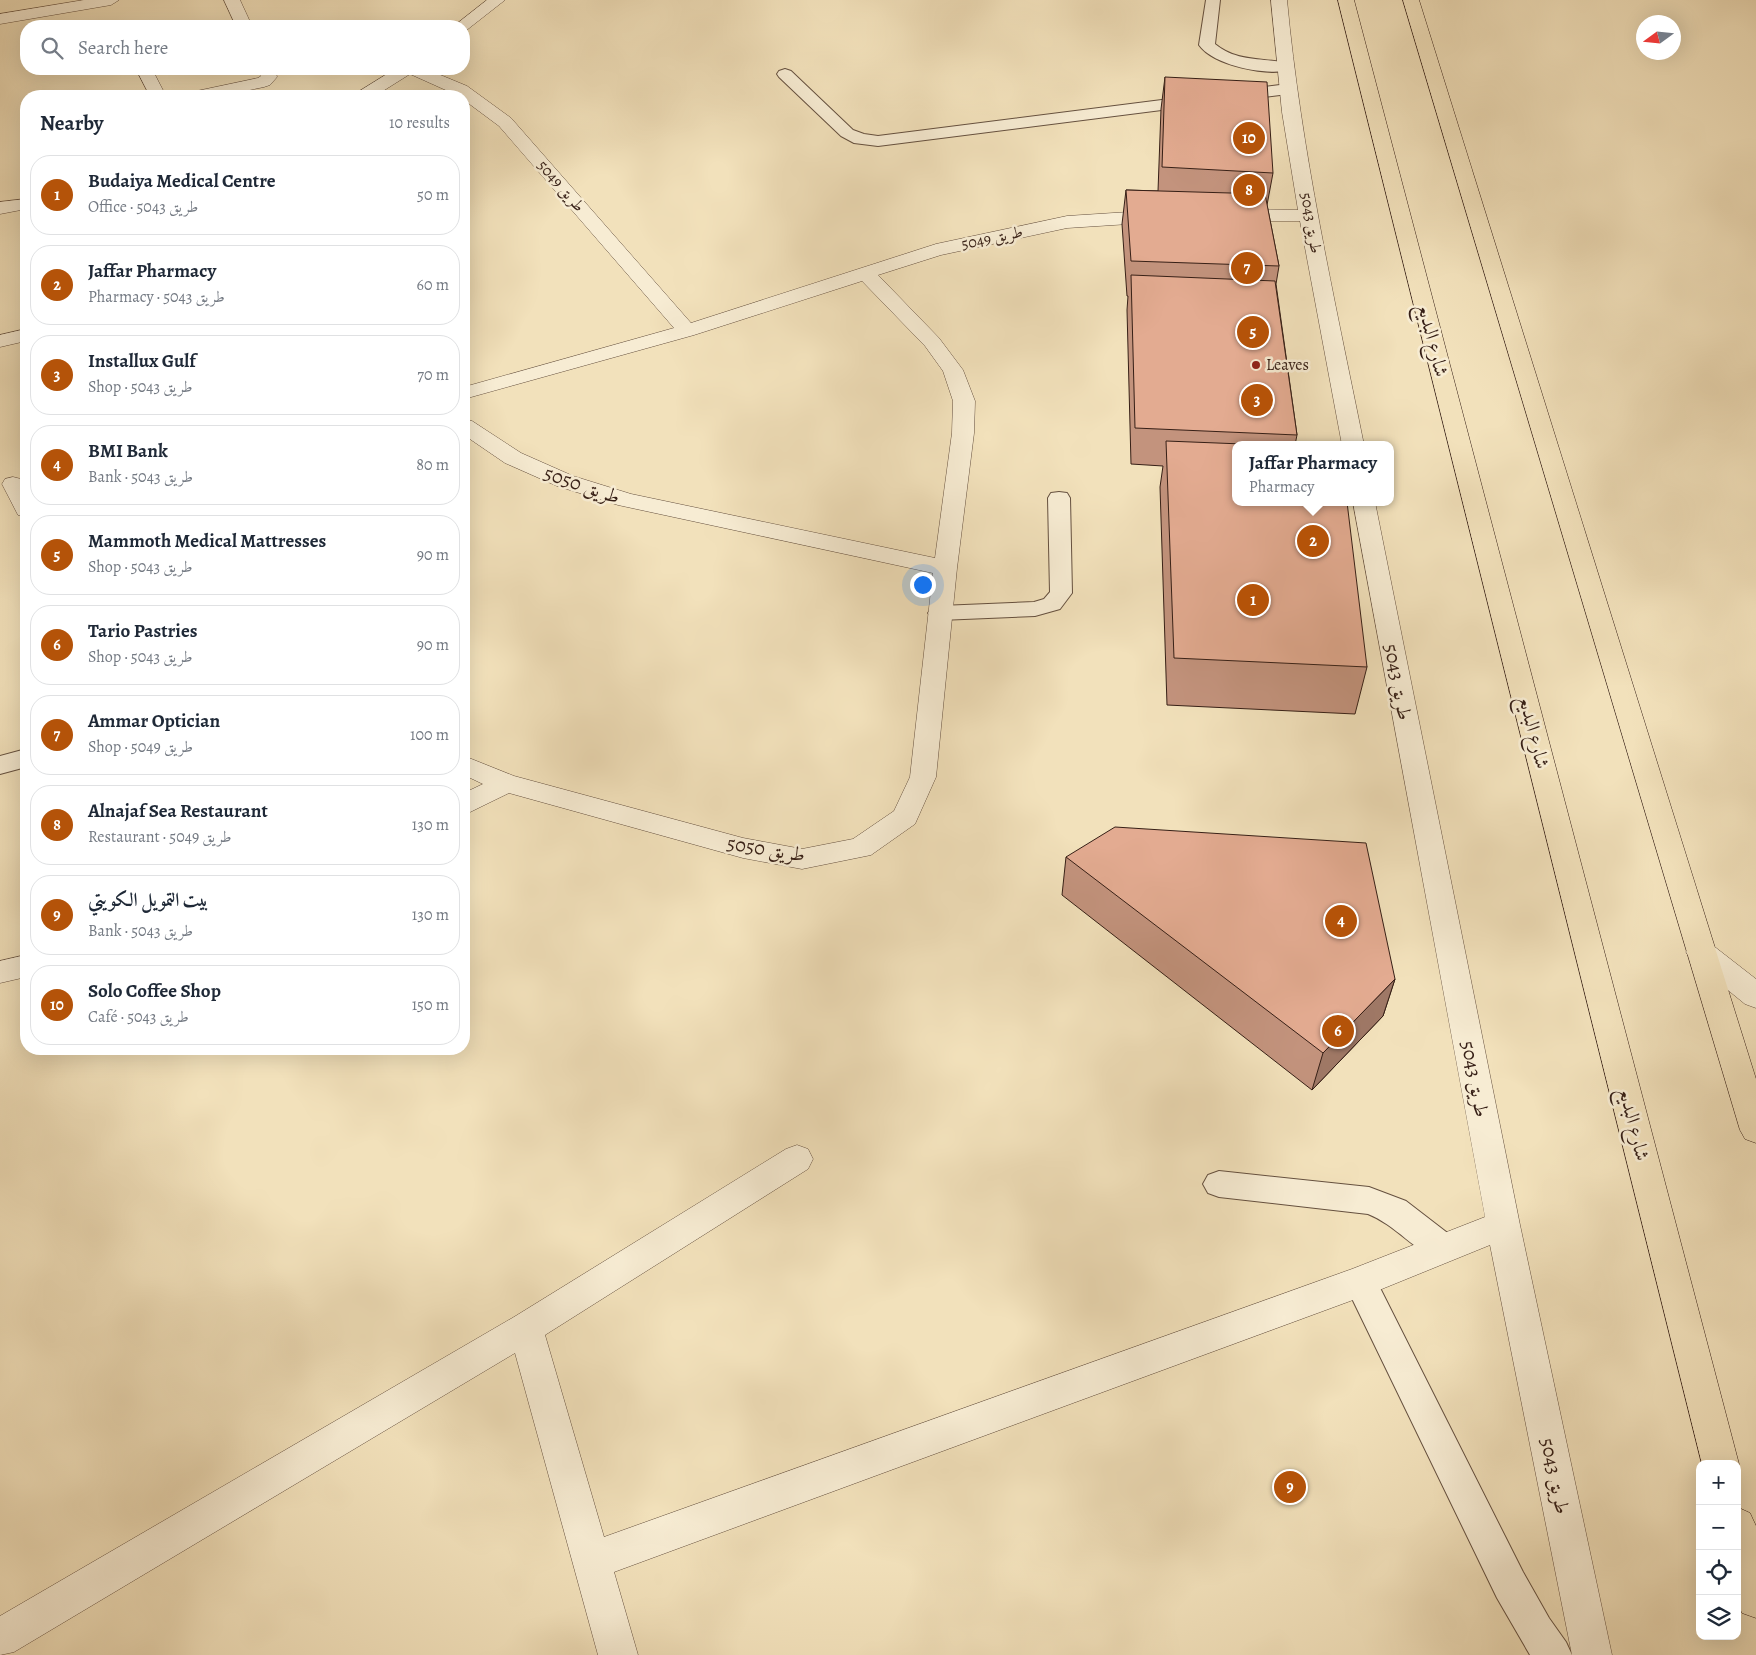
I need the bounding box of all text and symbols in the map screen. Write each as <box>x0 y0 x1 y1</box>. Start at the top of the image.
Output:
north arrow <box>1636 15 1681 60</box>
search box <box>20 20 470 75</box>
icon: search <box>38 34 66 62</box>
text: Search here <box>78 35 168 61</box>
text: Nearby <box>40 109 103 137</box>
text: 10 results <box>389 112 450 134</box>
pin: 10 <box>1233 119 1265 157</box>
street label: طريق 5049 <box>532 155 590 217</box>
text: Budaiya Medical Centre <box>88 168 276 194</box>
pin: 8 <box>1233 171 1265 209</box>
text: 1 <box>54 184 60 206</box>
text: 50 m <box>417 184 449 206</box>
street label: طريق 5043 <box>1295 191 1327 255</box>
text: Office · طريق 5043 <box>88 196 198 218</box>
street label: طريق 5049 <box>959 221 1025 255</box>
pin: 7 <box>1231 249 1263 287</box>
text: Jaffar Pharmacy <box>88 258 216 284</box>
text: 2 <box>53 274 61 296</box>
text: 60 m <box>417 274 449 296</box>
text: Pharmacy · طريق 5043 <box>88 286 225 308</box>
street label: شارع البديع <box>1407 301 1455 380</box>
pin: 5 <box>1237 313 1269 351</box>
text: Installux Gulf <box>88 348 196 374</box>
place label: Leaves <box>1266 354 1309 376</box>
marker: Leaves <box>1250 359 1262 371</box>
text: 3 <box>54 364 60 386</box>
text: 70 m <box>417 364 449 386</box>
text: Shop · طريق 5043 <box>88 376 193 398</box>
pin: 3 <box>1241 381 1273 419</box>
text: BMI Bank <box>88 438 168 464</box>
popup <box>1232 441 1394 506</box>
text: Jaffar Pharmacy <box>1249 450 1377 476</box>
text: 4 <box>53 454 61 476</box>
text: 80 m <box>416 454 449 476</box>
street label: طريق 5050 <box>540 459 624 511</box>
text: Bank · طريق 5043 <box>88 466 193 488</box>
text: Pharmacy <box>1249 476 1315 498</box>
pin: 2 <box>1297 522 1329 560</box>
text: Mammoth Medical Mattresses <box>88 528 326 554</box>
text: 5 <box>54 544 60 566</box>
text: 90 m <box>417 544 449 566</box>
text: Shop · طريق 5043 <box>88 556 193 578</box>
your location <box>910 572 936 598</box>
pin: 1 <box>1237 581 1269 619</box>
text: Tario Pastries <box>88 618 197 644</box>
text: 6 <box>53 634 61 656</box>
text: 90 m <box>417 634 449 656</box>
street label: طريق 5043 <box>1377 642 1419 722</box>
text: Shop · طريق 5043 <box>88 646 193 668</box>
street label: شارع البديع <box>1508 693 1556 772</box>
text: Ammar Optician <box>88 708 220 734</box>
text: 7 <box>54 724 60 746</box>
text: 100 m <box>410 724 449 746</box>
text: Shop · طريق 5049 <box>88 736 193 758</box>
text: Alnajaf Sea Restaurant <box>88 798 268 824</box>
text: 8 <box>53 814 61 836</box>
text: 130 m <box>412 814 449 836</box>
text: Restaurant · طريق 5049 <box>88 826 232 848</box>
street label: طريق 5050 <box>725 829 807 869</box>
text: بيت التمويل الكويتي <box>88 887 208 913</box>
pin: 4 <box>1325 902 1357 940</box>
text: 9 <box>53 904 61 926</box>
text: 130 m <box>412 904 449 926</box>
text: Bank · طريق 5043 <box>88 920 193 942</box>
text: Solo Coffee Shop <box>88 978 221 1004</box>
text: 10 <box>50 994 64 1016</box>
text: 150 m <box>412 994 449 1016</box>
text: Café · طريق 5043 <box>88 1006 189 1028</box>
pin: 6 <box>1322 1012 1354 1050</box>
street label: طريق 5043 <box>1454 1039 1496 1119</box>
street label: شارع البديع <box>1608 1085 1656 1164</box>
street label: طريق 5043 <box>1534 1435 1576 1517</box>
map controls <box>1696 1460 1741 1640</box>
button: + <box>1696 1460 1741 1505</box>
pin: 9 <box>1274 1468 1306 1506</box>
button: − <box>1696 1505 1741 1550</box>
button: locate <box>1696 1550 1741 1595</box>
button: layers <box>1696 1595 1741 1640</box>

